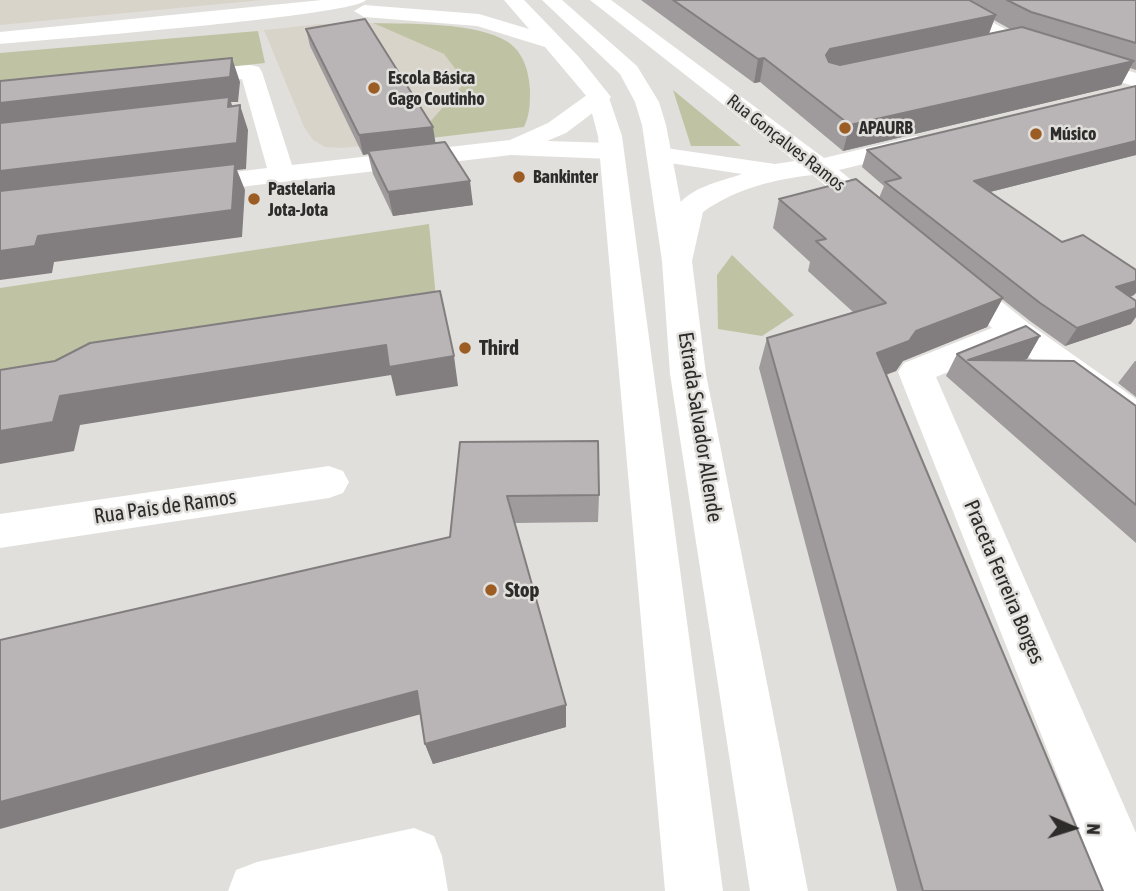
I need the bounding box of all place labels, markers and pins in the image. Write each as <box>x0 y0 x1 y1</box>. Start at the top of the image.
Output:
place label: Escola Básica Gago Coutinho <box>388 67 485 110</box>
marker: Escola Básica Gago Coutinho <box>366 80 382 96</box>
place label: APAURB <box>859 117 913 139</box>
marker: APAURB <box>837 120 853 136</box>
place label: Músico <box>1050 123 1096 145</box>
marker: Músico <box>1028 126 1044 142</box>
place label: Bankinter <box>533 166 598 188</box>
marker: Bankinter <box>511 169 527 185</box>
place label: Pastelaria Jota-Jota <box>268 178 335 220</box>
marker: Pastelaria Jota-Jota <box>246 191 262 207</box>
place label: Third <box>479 335 519 361</box>
marker: Third <box>457 340 473 356</box>
place label: Stop <box>505 577 539 603</box>
marker: Stop <box>483 582 499 598</box>

